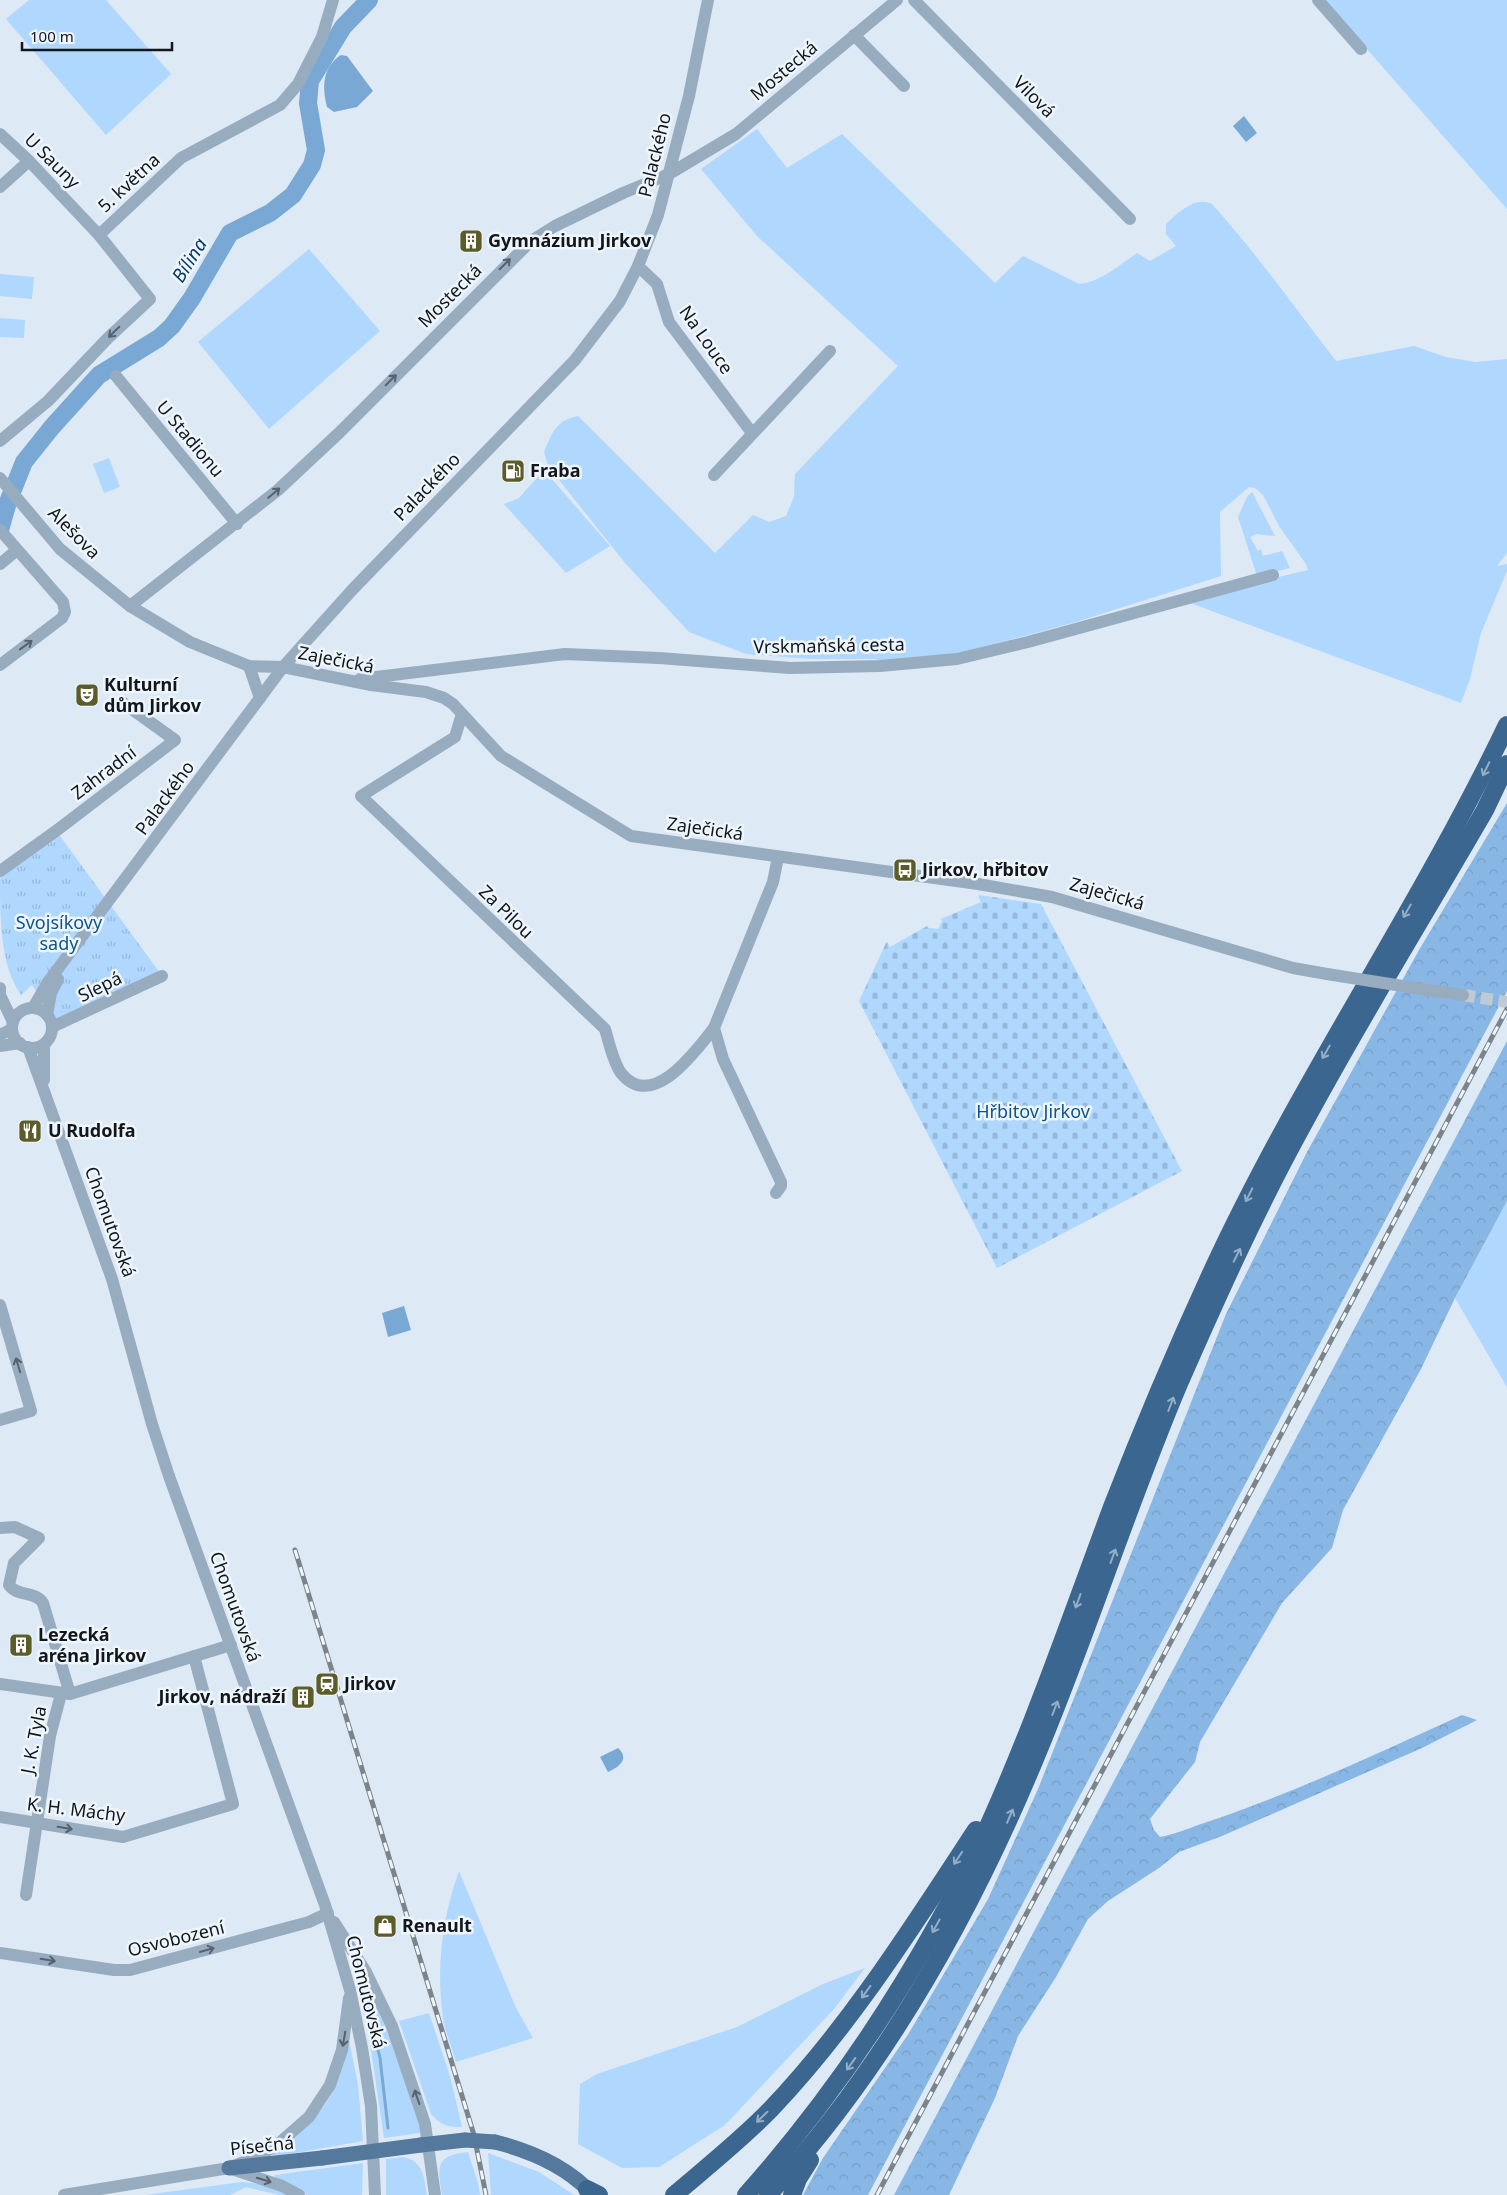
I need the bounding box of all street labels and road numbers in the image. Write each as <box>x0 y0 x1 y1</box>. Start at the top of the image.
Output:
street label: Mostecká <box>745 35 822 105</box>
street label: Vilová <box>1009 70 1061 122</box>
street label: Palackého <box>632 110 676 199</box>
street label: U Sauny <box>20 127 86 194</box>
street label: 5. května <box>92 147 164 217</box>
street label: Mostecká <box>412 258 486 332</box>
street label: Na Louce <box>674 300 739 379</box>
street label: U Stadionu <box>152 395 230 482</box>
street label: Palackého <box>388 447 465 526</box>
street label: Alešova <box>43 501 106 564</box>
street label: Vrskmaňská cesta <box>753 632 905 658</box>
street label: Zaječická <box>296 640 376 678</box>
street label: Zahradní <box>66 740 141 805</box>
street label: Palackého <box>129 756 199 839</box>
street label: Zaječická <box>665 811 745 845</box>
street label: Zaječická <box>1067 871 1148 915</box>
street label: Za Pilou <box>474 879 539 943</box>
street label: Slepá <box>74 965 125 1007</box>
street label: Chomutovská <box>80 1163 142 1280</box>
street label: Chomutovská <box>205 1548 267 1665</box>
street label: J. K. Tyla <box>14 1704 51 1778</box>
street label: K. H. Máchy <box>26 1791 127 1827</box>
street label: Osvobození <box>125 1914 227 1962</box>
street label: Chomutovská <box>341 1933 393 2051</box>
street label: Písečná <box>229 2130 295 2160</box>

